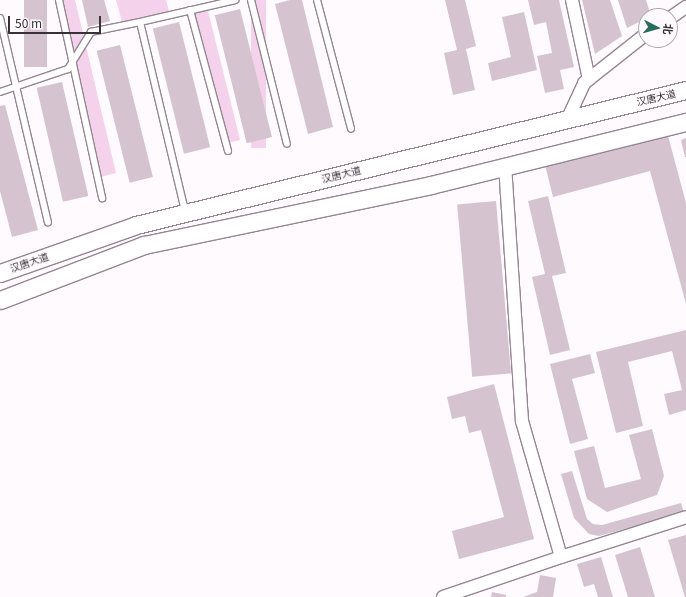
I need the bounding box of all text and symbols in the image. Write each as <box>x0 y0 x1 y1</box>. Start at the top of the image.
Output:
scale bar <box>10 8 103 34</box>
north arrow <box>638 8 678 48</box>
text: 50 m <box>15 14 42 31</box>
text: 北 <box>660 23 677 35</box>
street label: 汉唐大道 <box>635 87 677 107</box>
street label: 汉唐大道 <box>320 163 362 185</box>
street label: 汉唐大道 <box>8 250 50 274</box>

